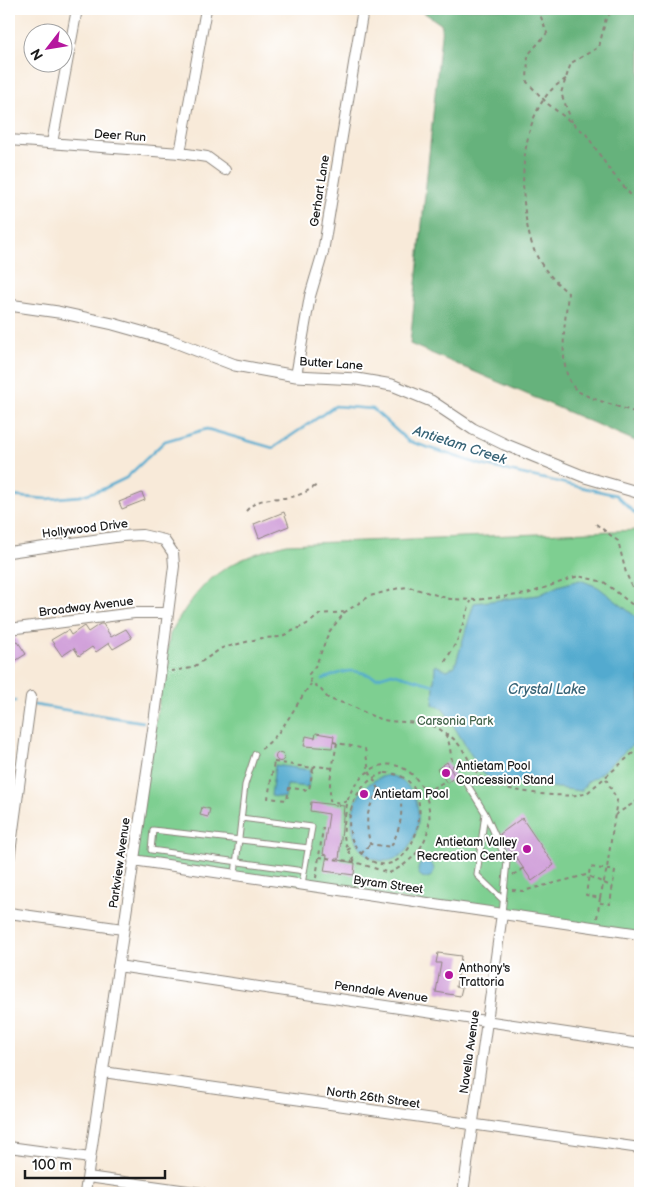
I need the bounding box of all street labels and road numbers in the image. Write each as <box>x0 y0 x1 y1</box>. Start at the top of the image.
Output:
street label: Deer Run <box>93 127 147 145</box>
street label: Gerhart Lane <box>307 154 333 228</box>
street label: Butter Lane <box>299 354 363 374</box>
street label: Hollywood Drive <box>41 516 129 542</box>
street label: Broadway Avenue <box>38 594 134 620</box>
street label: Parkview Avenue <box>106 817 134 909</box>
street label: Byram Street <box>352 873 424 897</box>
street label: Penndale Avenue <box>333 978 429 1006</box>
street label: Navella Avenue <box>457 1009 483 1095</box>
street label: North 26th Street <box>325 1084 421 1112</box>

